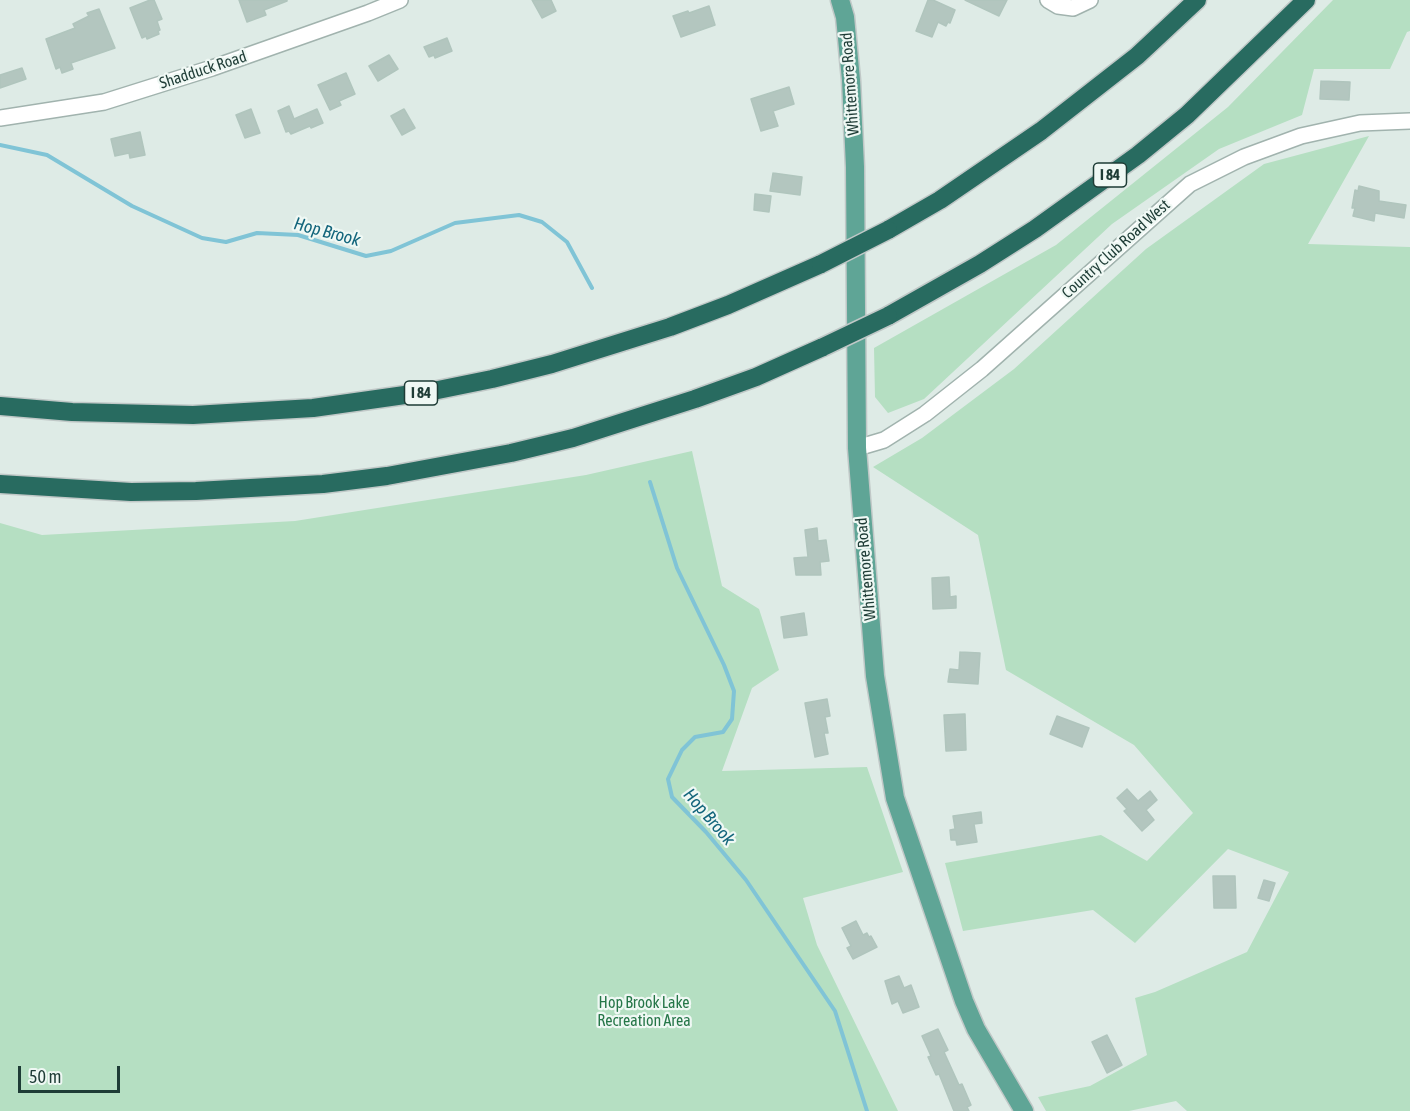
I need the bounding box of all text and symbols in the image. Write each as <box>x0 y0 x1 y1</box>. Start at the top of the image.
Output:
street label: Whittemore Road <box>837 32 863 136</box>
street label: Shadduck Road <box>157 47 249 93</box>
road number: I 84 <box>1094 163 1126 187</box>
street label: Country Club Road West <box>1058 195 1174 303</box>
water label: Hop Brook <box>291 213 363 251</box>
road number: I 84 <box>404 381 438 405</box>
street label: Whittemore Road <box>852 517 880 621</box>
water label: Hop Brook <box>679 784 739 850</box>
park label: Hop Brook Lake Recreation Area <box>597 993 691 1031</box>
scale bar <box>21 1054 123 1092</box>
text: 50 m <box>29 1066 61 1087</box>

